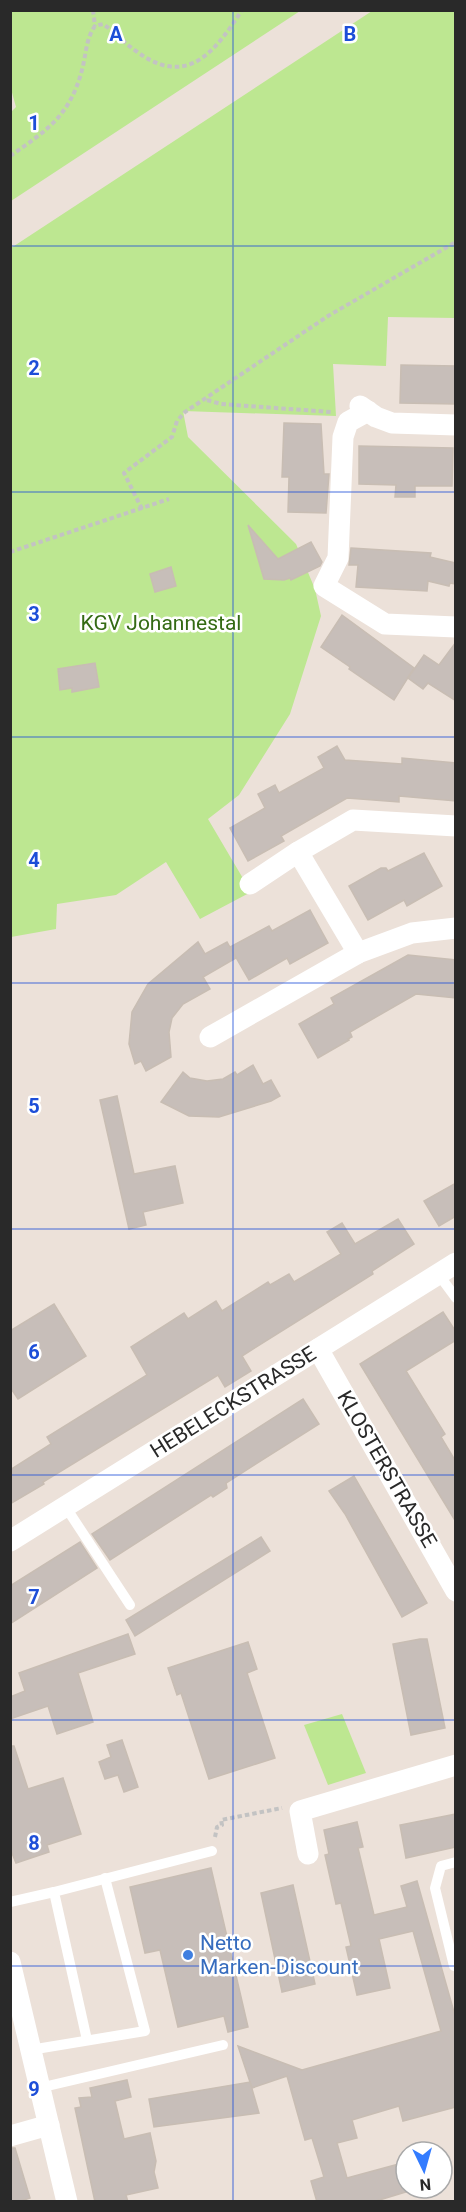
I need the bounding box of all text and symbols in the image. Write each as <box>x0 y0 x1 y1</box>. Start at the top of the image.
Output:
text: A <box>109 22 123 46</box>
text: B <box>344 22 356 46</box>
text: 1 <box>28 111 40 135</box>
text: 2 <box>28 356 40 380</box>
text: 3 <box>28 602 40 626</box>
park label: KGV Johannestal <box>81 611 241 635</box>
text: 4 <box>28 848 40 872</box>
text: 5 <box>28 1094 40 1118</box>
text: 6 <box>28 1340 40 1364</box>
street label: HEBELECKSTRASSE <box>146 1341 320 1463</box>
street label: KLOSTERSTRASSE <box>332 1387 442 1552</box>
text: 7 <box>28 1585 40 1609</box>
text: 8 <box>28 1831 40 1855</box>
place label: Netto Marken-Discount <box>200 1931 359 1979</box>
marker: Netto Marken-Discount <box>181 1948 195 1962</box>
text: 9 <box>28 2077 40 2101</box>
north arrow <box>394 2140 454 2200</box>
text: N <box>419 2174 432 2194</box>

